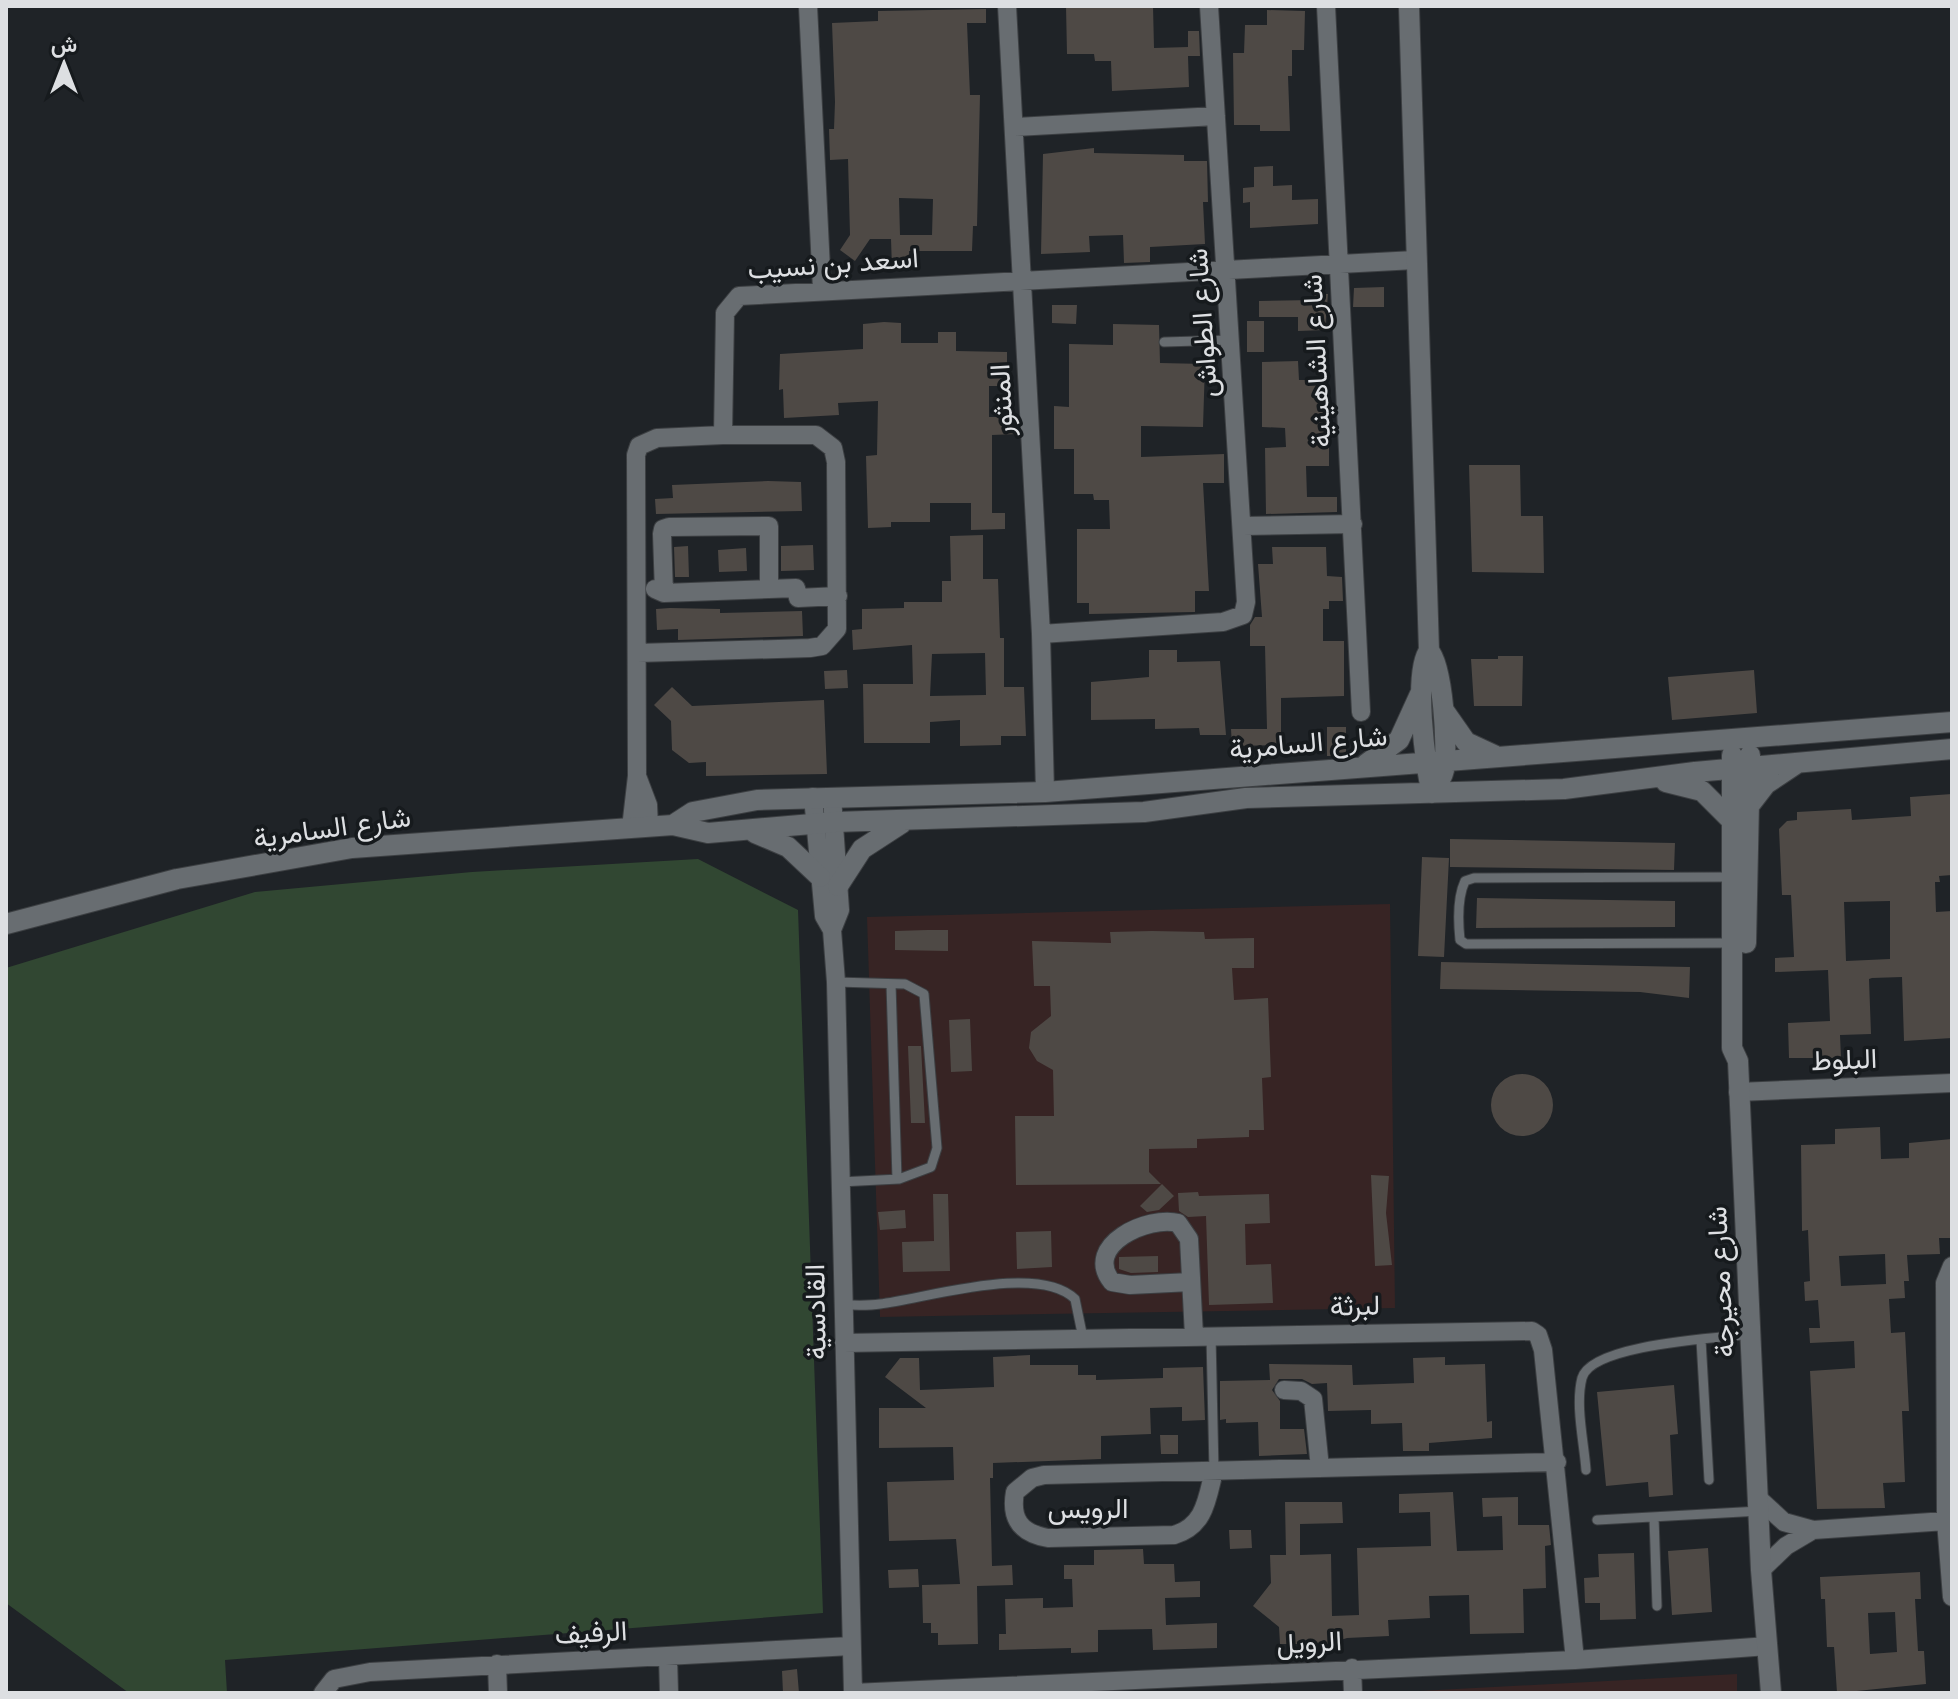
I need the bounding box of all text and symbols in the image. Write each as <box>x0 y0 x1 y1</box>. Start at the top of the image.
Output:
north arrow <box>24 24 104 104</box>
text: ش <box>51 32 77 58</box>
street label: اسعد بن نسيب <box>747 242 920 286</box>
street label: شارع الطواش <box>1182 247 1226 399</box>
street label: شارع الشاهينية <box>1296 273 1340 448</box>
street label: المنثور <box>984 363 1021 438</box>
street label: شارع السامرية <box>1228 720 1389 768</box>
street label: شارع السامرية <box>251 801 413 857</box>
street label: البلوط <box>1810 1043 1878 1078</box>
street label: شارع محيرجة <box>1701 1206 1743 1358</box>
street label: القادسية <box>799 1264 832 1360</box>
street label: لبرثة <box>1330 1290 1381 1323</box>
street label: الرويس <box>1048 1493 1128 1526</box>
street label: الرفيف <box>554 1615 628 1652</box>
street label: الرويل <box>1275 1625 1343 1662</box>

